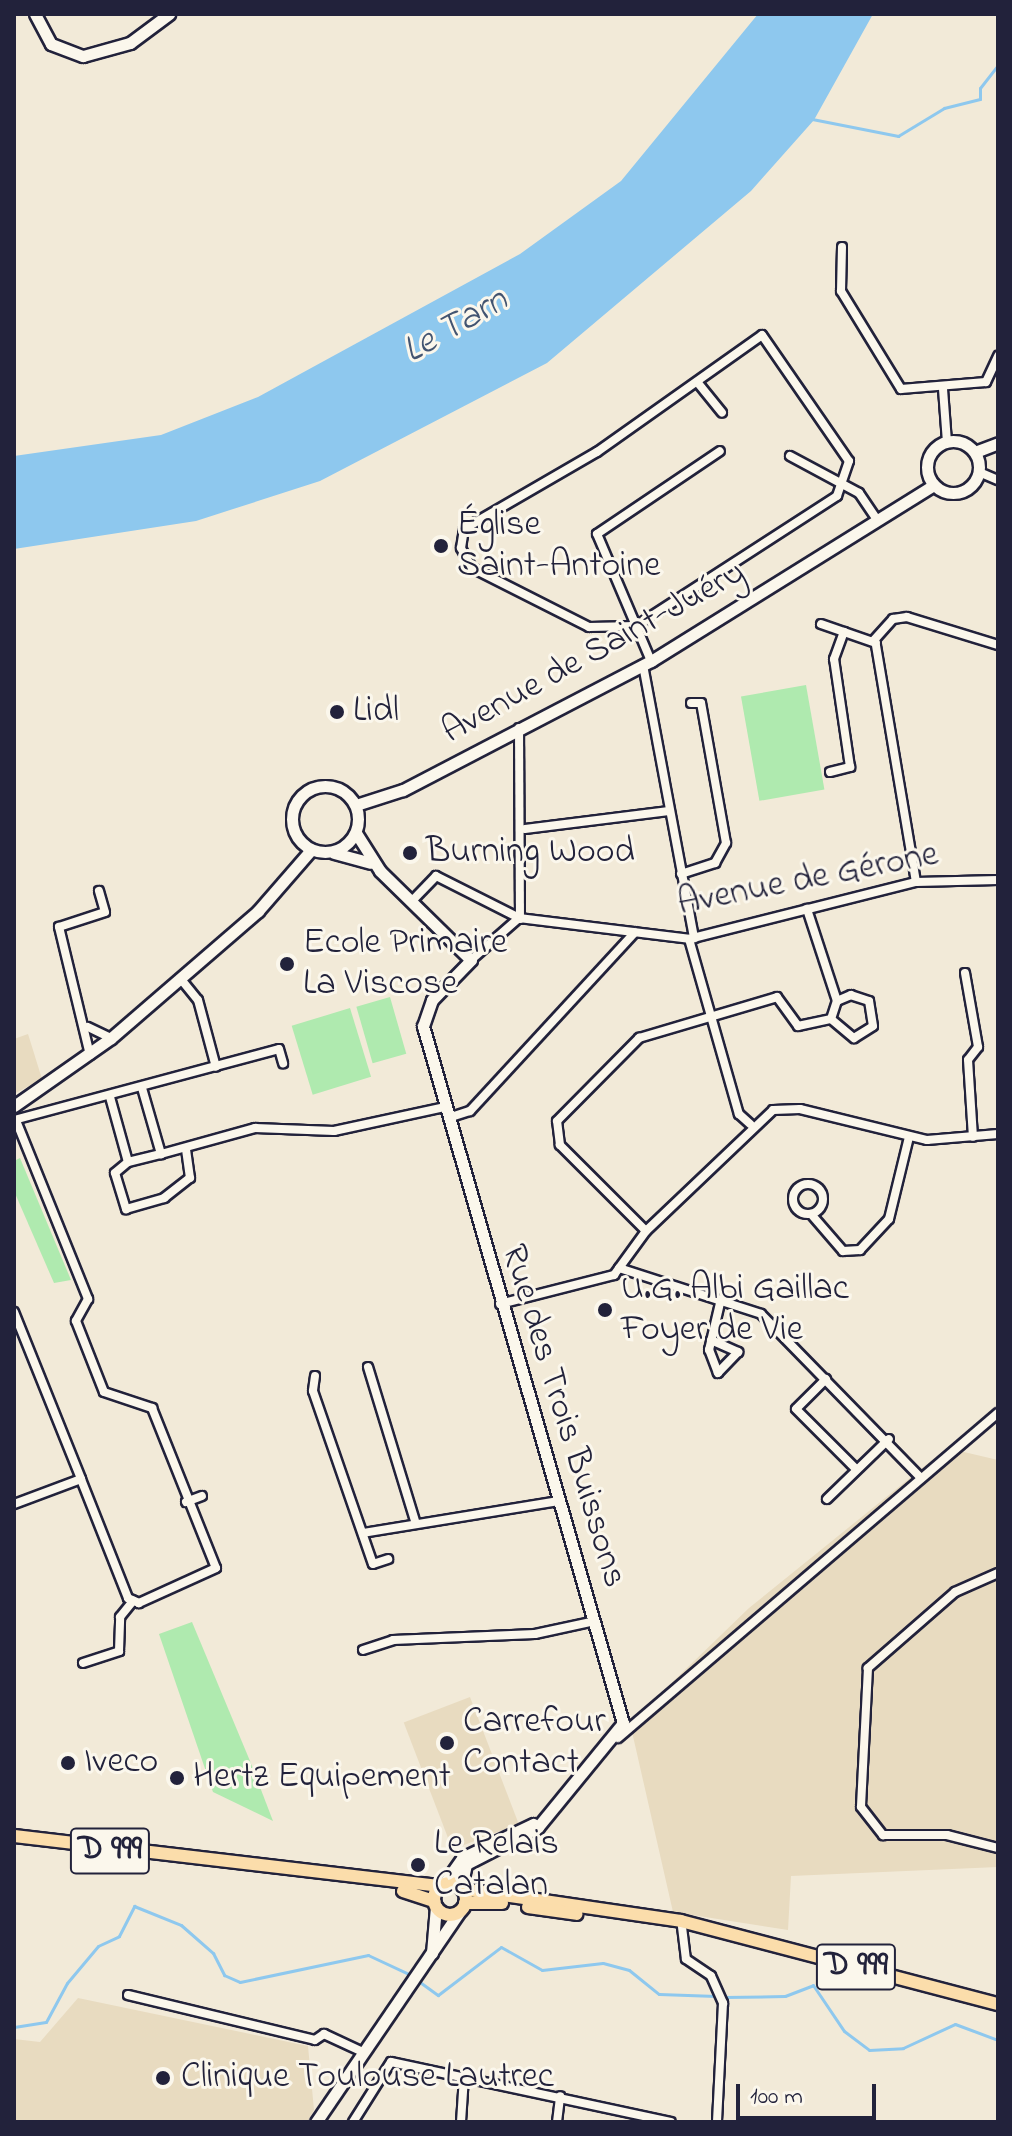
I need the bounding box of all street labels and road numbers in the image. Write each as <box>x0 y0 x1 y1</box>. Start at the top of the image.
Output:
street label: Avenue de Saint-Juéry <box>435 552 753 754</box>
street label: Avenue de Gérone <box>674 834 942 926</box>
street label: Rue des Trois Buissons <box>490 1239 636 1593</box>
road number: D 999 <box>68 1821 152 1881</box>
road number: D 999 <box>814 1937 898 1997</box>

